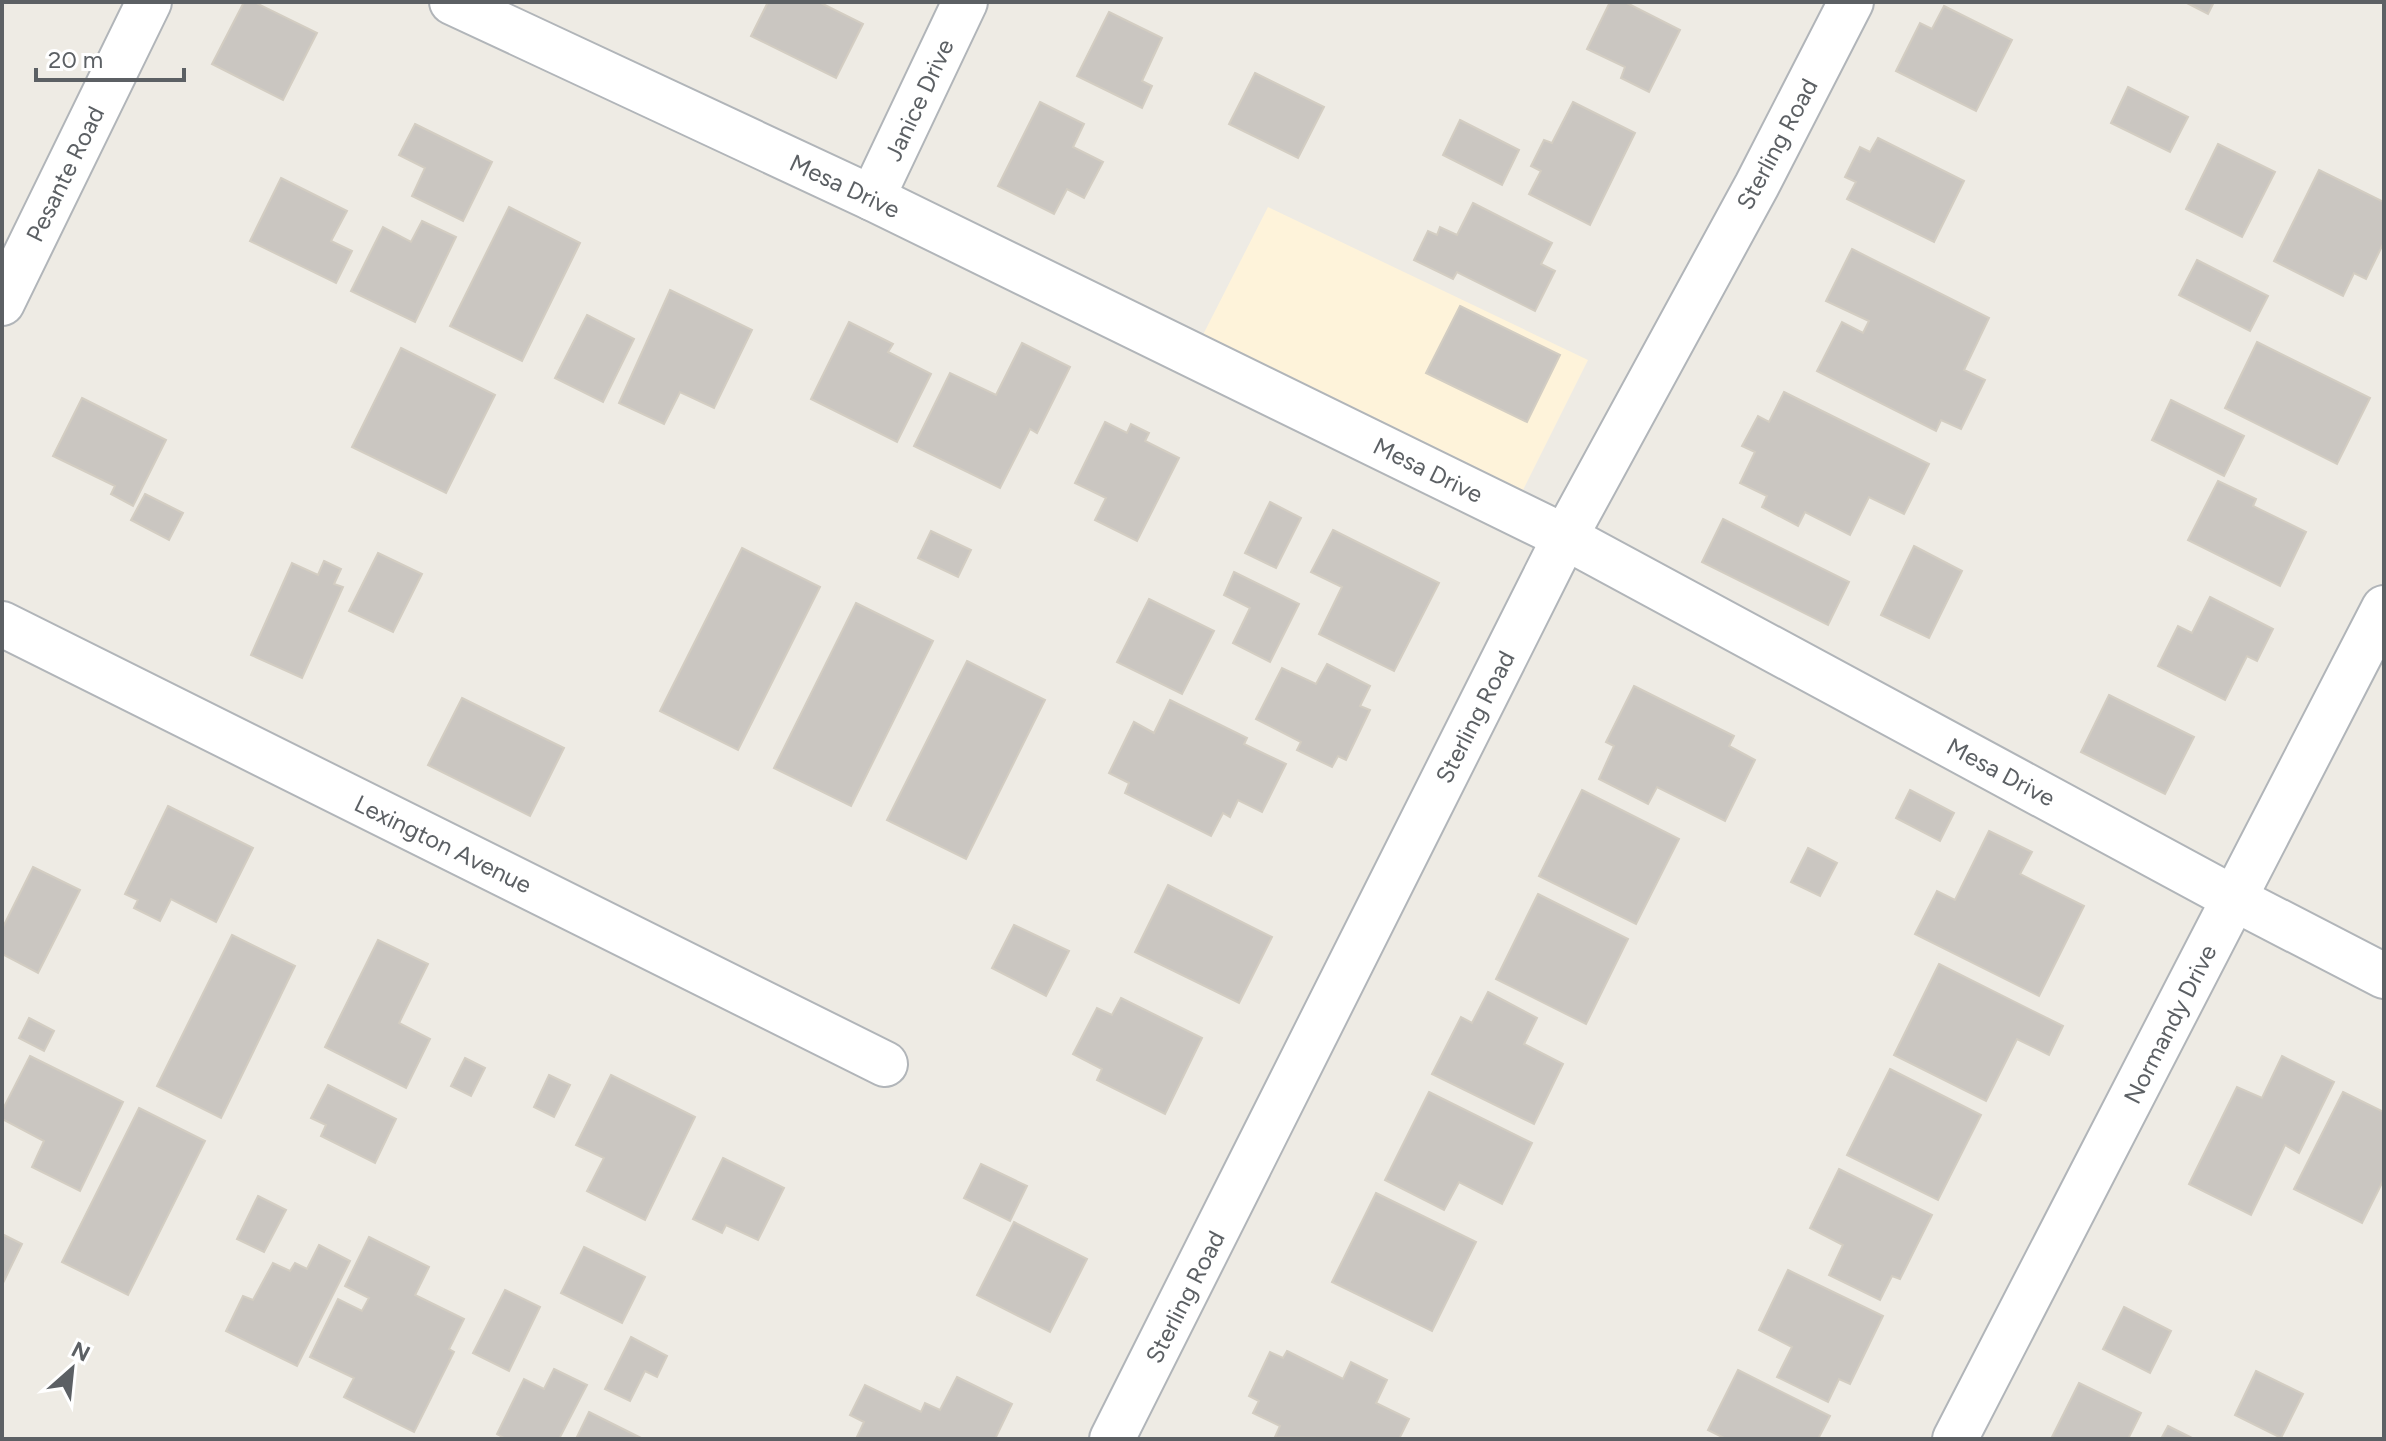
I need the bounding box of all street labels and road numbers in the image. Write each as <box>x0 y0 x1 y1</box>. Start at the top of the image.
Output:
street label: Janice Drive <box>878 34 960 166</box>
street label: Sterling Road <box>1730 73 1824 215</box>
street label: Pesante Road <box>20 102 110 246</box>
street label: Mesa Drive <box>785 148 905 224</box>
street label: Mesa Drive <box>1368 431 1488 509</box>
street label: Sterling Road <box>1429 646 1521 788</box>
street label: Mesa Drive <box>1942 731 2060 813</box>
street label: Lexington Avenue <box>350 789 536 899</box>
street label: Normandy Drive <box>2117 940 2223 1108</box>
street label: Sterling Road <box>1139 1226 1231 1368</box>

